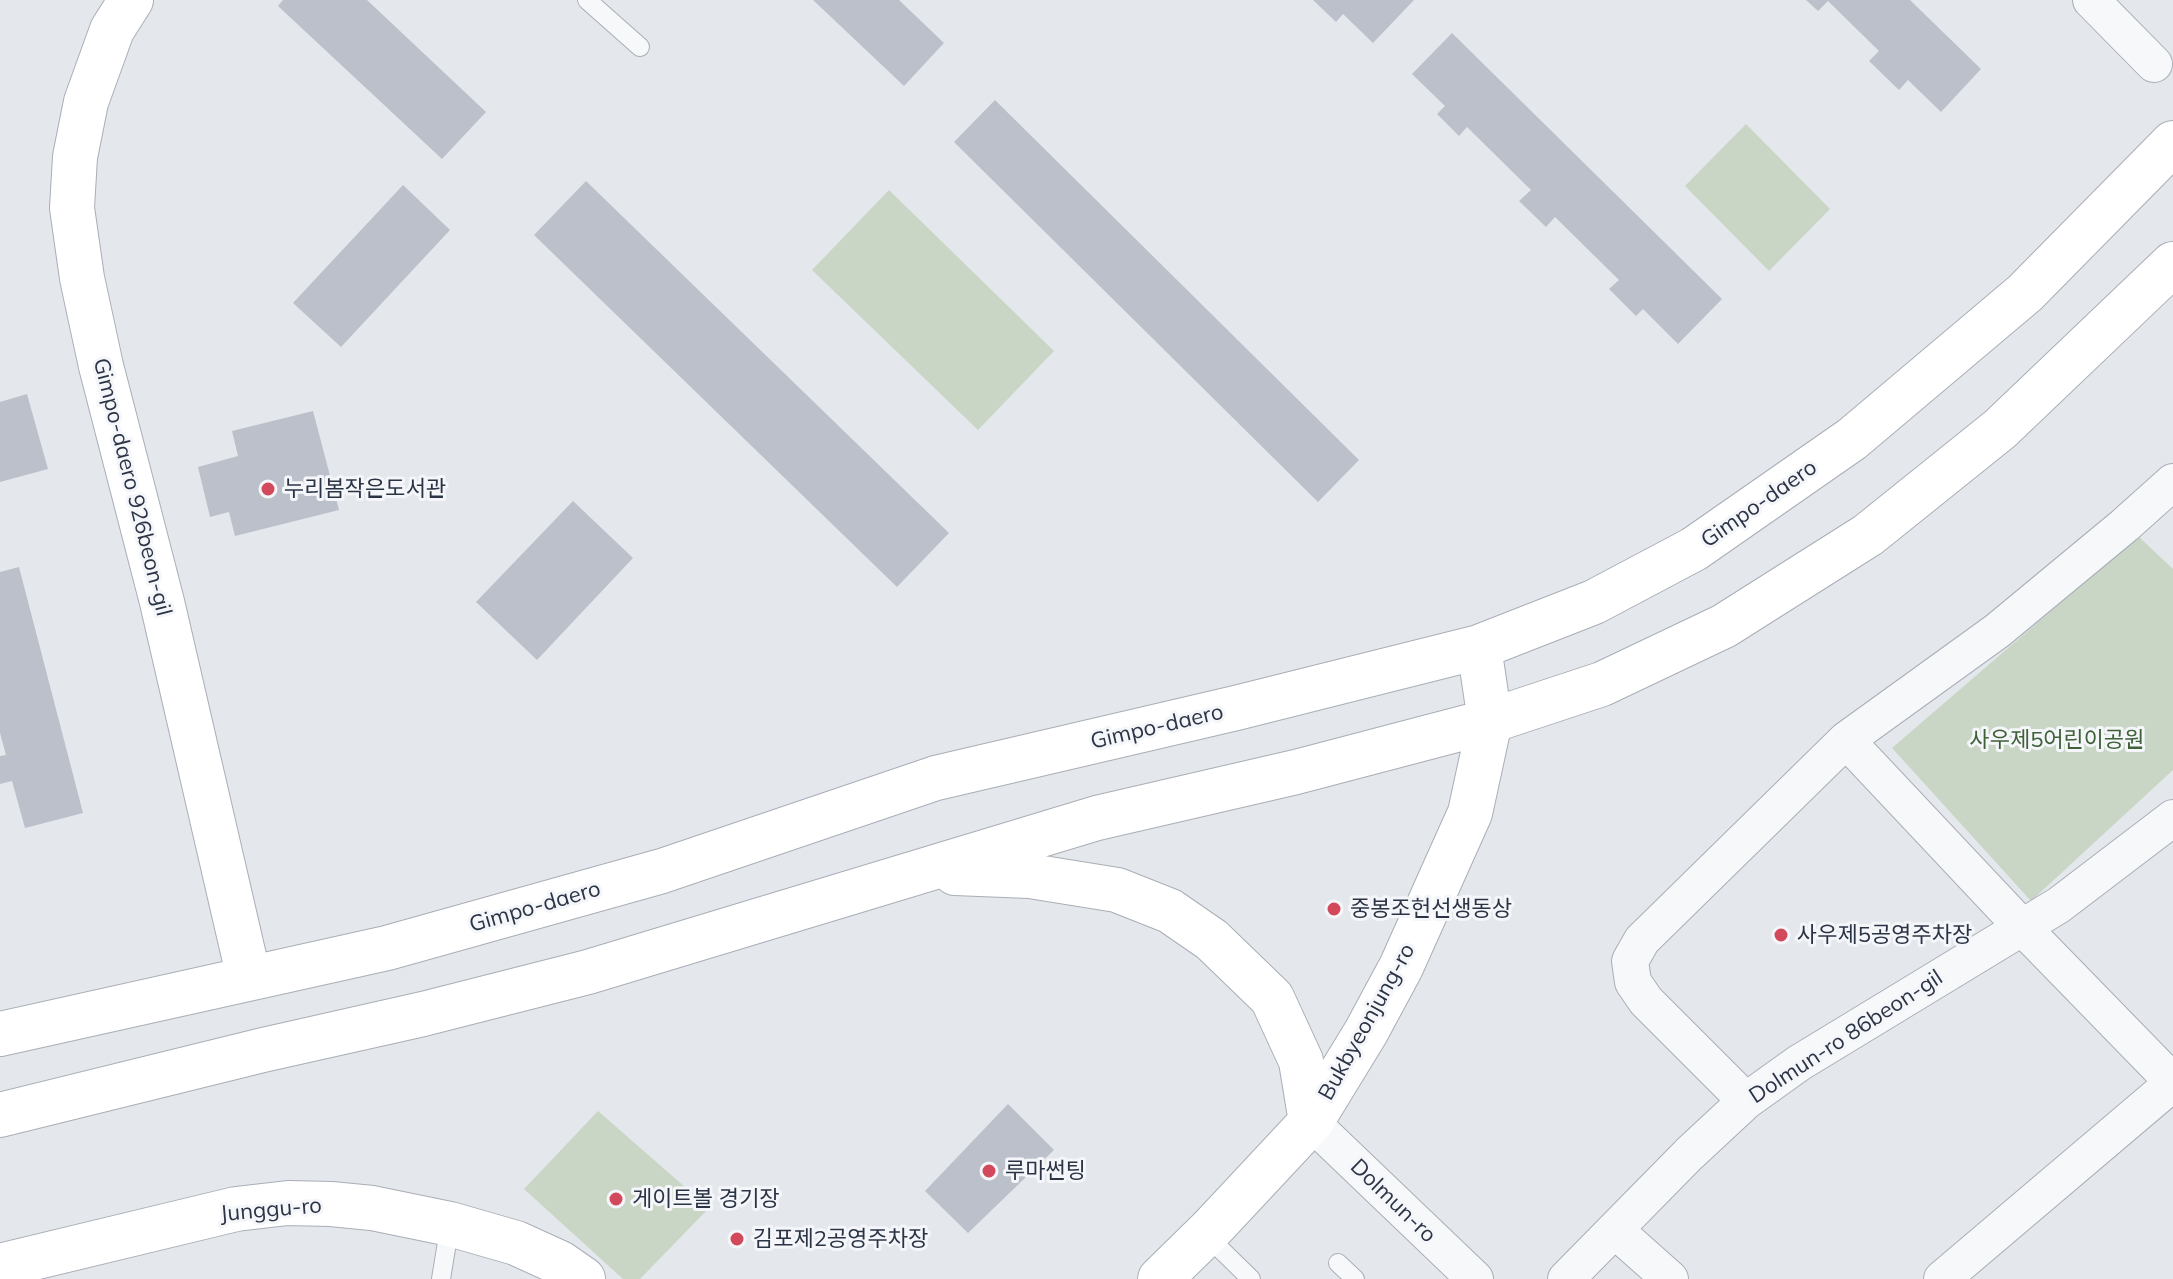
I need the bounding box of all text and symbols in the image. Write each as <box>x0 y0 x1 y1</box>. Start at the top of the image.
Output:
street label: Gimpo-daero 926beon-gil <box>87 355 177 619</box>
street label: Gimpo-daero <box>1696 454 1822 554</box>
place label: 누리봄작은도서관 <box>284 476 446 502</box>
marker: 누리봄작은도서관 <box>259 480 277 498</box>
street label: Gimpo-daero <box>1088 699 1226 755</box>
park label: 사우제5어린이공원 <box>1969 727 2145 753</box>
street label: Gimpo-daero <box>466 876 604 938</box>
place label: 중봉조헌선생동상 <box>1350 896 1512 922</box>
marker: 중봉조헌선생동상 <box>1325 900 1343 918</box>
place label: 사우제5공영주차장 <box>1797 922 1972 948</box>
marker: 사우제5공영주차장 <box>1772 926 1790 944</box>
street label: Bukbyeonjung-ro <box>1313 939 1421 1105</box>
street label: Dolmun-ro 86beon-gil <box>1744 965 1948 1109</box>
street label: Dolmun-ro <box>1345 1154 1441 1248</box>
place label: 루마썬팅 <box>1005 1158 1086 1184</box>
marker: 루마썬팅 <box>980 1162 998 1180</box>
place label: 게이트볼 경기장 <box>632 1186 779 1212</box>
marker: 게이트볼 경기장 <box>607 1190 625 1208</box>
street label: Junggu-ro <box>219 1192 323 1228</box>
place label: 김포제2공영주차장 <box>753 1226 928 1252</box>
marker: 김포제2공영주차장 <box>728 1230 746 1248</box>

